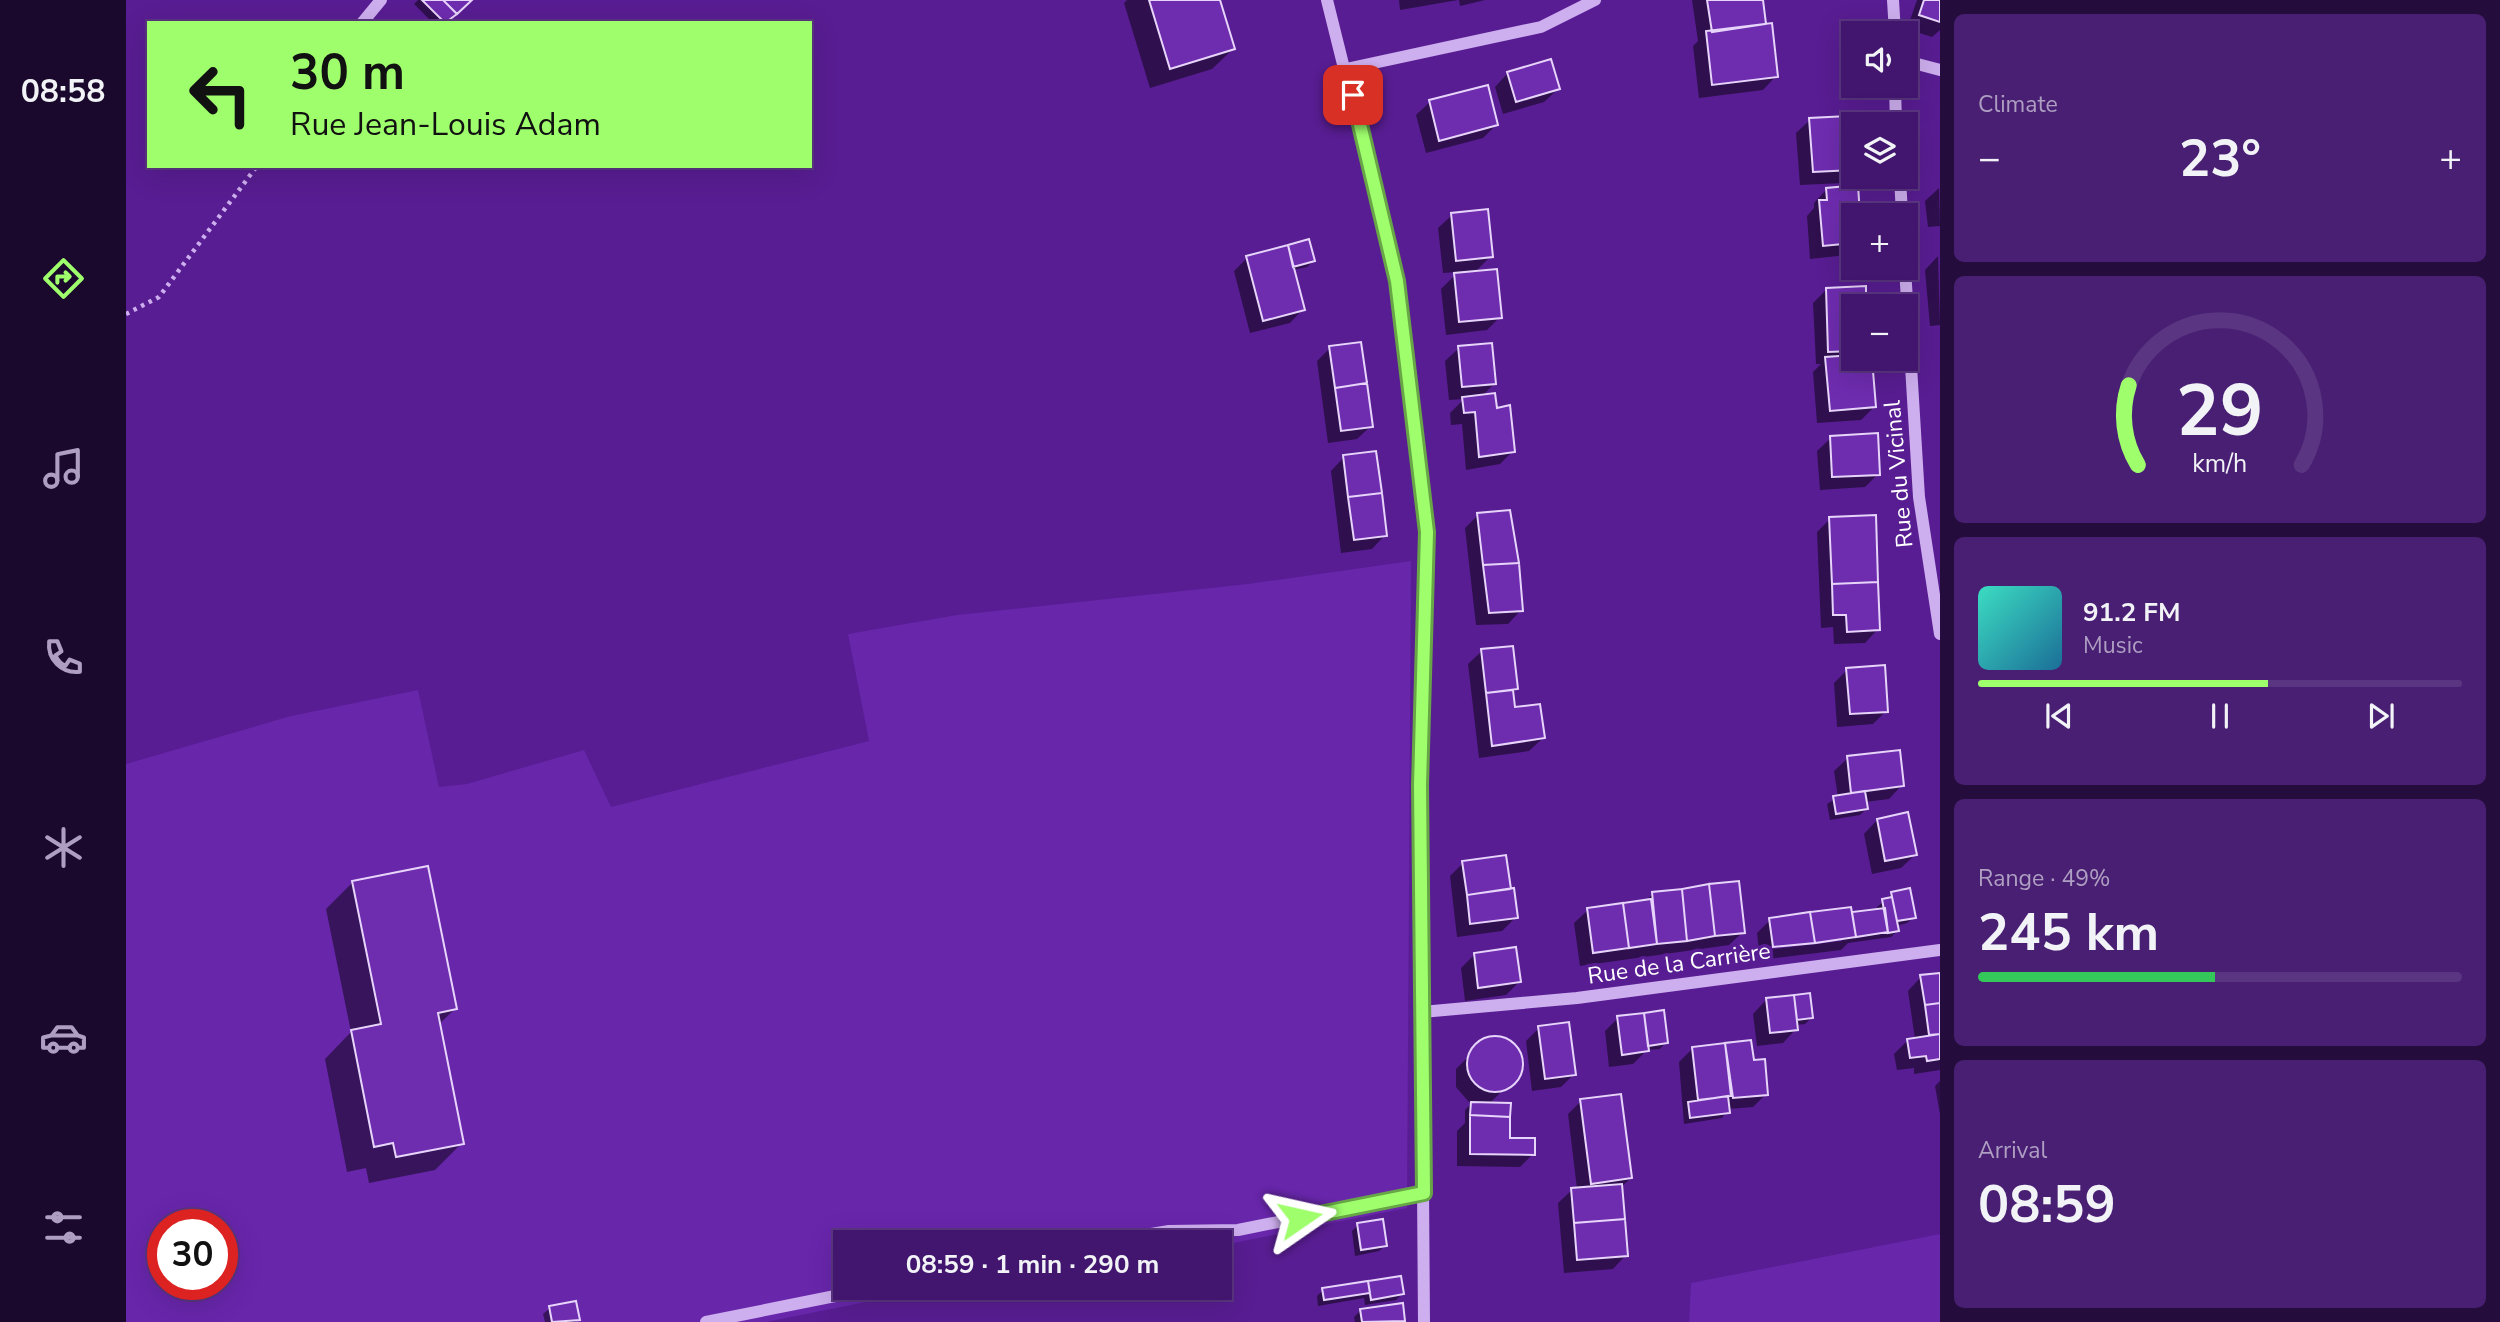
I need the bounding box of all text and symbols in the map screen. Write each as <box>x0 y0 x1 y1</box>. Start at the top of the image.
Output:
map controls <box>1841 21 1918 371</box>
button: sound <box>1841 21 1918 98</box>
text: 30 m <box>290 39 405 106</box>
icon: left <box>175 49 266 140</box>
pin <box>1323 65 1383 125</box>
text: 08:58 <box>21 70 105 113</box>
icon: arrive <box>1334 76 1372 114</box>
text: Climate <box>1978 89 2058 120</box>
text: Rue Jean-Louis Adam <box>290 103 601 146</box>
button: layers <box>1841 112 1918 189</box>
text: 23° <box>2179 123 2261 194</box>
text: − <box>1978 133 2001 184</box>
text: + <box>2439 133 2462 184</box>
button: + <box>1841 203 1918 280</box>
icon: directions <box>39 254 88 303</box>
button: − <box>1841 294 1918 371</box>
text: 29 <box>2176 362 2264 462</box>
street label: Rue du Vicinal <box>1877 399 1920 549</box>
icon: music <box>39 444 88 493</box>
text: km/h <box>2192 447 2248 481</box>
text: 91.2 FM <box>2083 595 2180 630</box>
text: Music <box>2083 630 2143 661</box>
icon: phone <box>39 633 88 682</box>
icon: previous <box>2040 697 2078 735</box>
icon: pause <box>2201 697 2239 735</box>
icon: next <box>2362 697 2400 735</box>
icon: climate <box>39 823 88 872</box>
text: Range · 49% <box>1978 863 2110 894</box>
text: 245 km <box>1978 897 2159 968</box>
street label: Rue de la Carrière <box>1586 935 1773 992</box>
icon: car <box>39 1013 88 1062</box>
text: Arrival <box>1978 1135 2047 1166</box>
text: 08:59 <box>1978 1169 2116 1240</box>
position arrow <box>1263 1181 1337 1255</box>
icon: filters <box>39 1203 88 1252</box>
speed limit sign: 30 <box>147 1209 238 1300</box>
text: 08:59 · 1 min · 290 m <box>906 1247 1159 1282</box>

